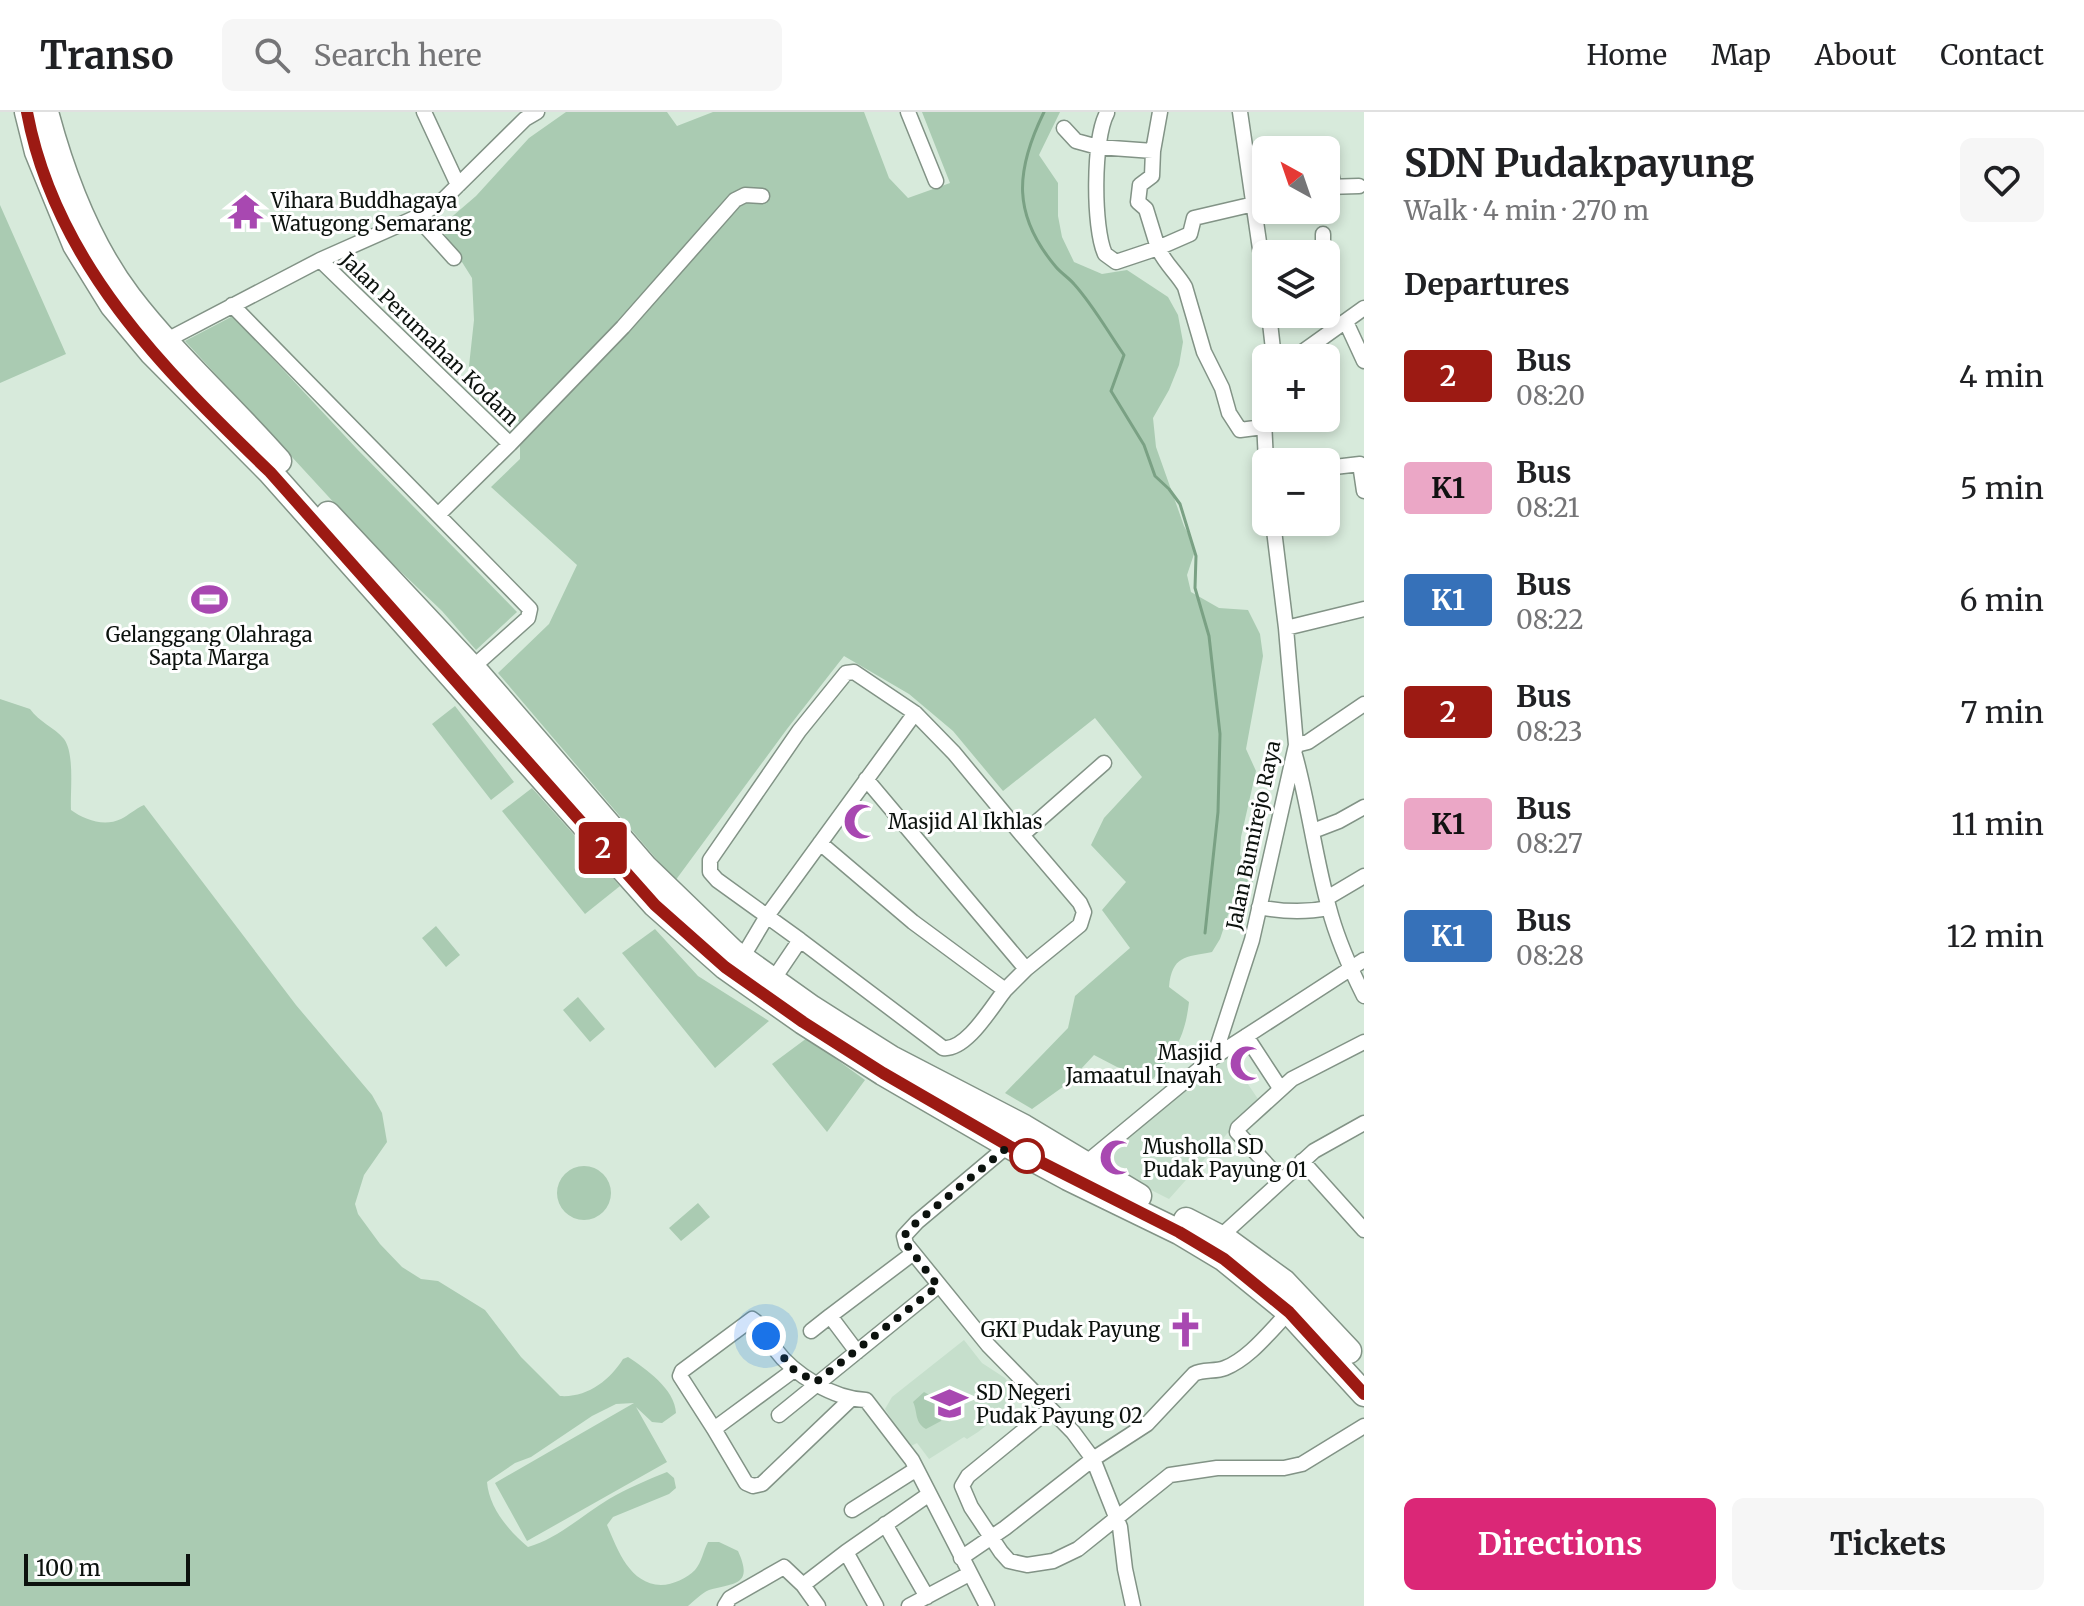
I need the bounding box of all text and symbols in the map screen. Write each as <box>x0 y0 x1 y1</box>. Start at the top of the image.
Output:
search box <box>222 19 782 91</box>
text: Transo <box>40 32 174 79</box>
icon: search <box>250 33 294 77</box>
text: Search here <box>314 36 482 74</box>
text: Home <box>1586 37 1667 73</box>
text: Map <box>1711 37 1771 73</box>
text: About <box>1815 37 1896 73</box>
text: Contact <box>1940 37 2044 73</box>
north arrow <box>1252 136 1340 224</box>
map controls <box>1252 136 1340 536</box>
button: heart <box>1960 138 2044 222</box>
text: SDN Pudakpayung <box>1404 140 1754 187</box>
place label: Vihara Buddhagaya Watugong Semarang <box>270 188 472 236</box>
temple icon: Vihara Buddhagaya Watugong Semarang <box>226 192 264 230</box>
text: Walk · 4 min · 270 m <box>1404 194 1649 227</box>
button: layers <box>1252 240 1340 328</box>
street label: Jalan Perumahan Kodam <box>335 247 525 431</box>
text: Departures <box>1404 265 1570 303</box>
text: Bus <box>1516 341 1572 379</box>
button: + <box>1252 344 1340 432</box>
text: 4 min <box>1959 357 2044 395</box>
text: 2 <box>1440 358 1456 394</box>
text: 08:20 <box>1516 379 1585 412</box>
button: − <box>1252 448 1340 536</box>
text: Bus <box>1516 453 1572 491</box>
text: 5 min <box>1960 469 2044 507</box>
text: K1 <box>1431 470 1465 506</box>
text: 08:21 <box>1516 491 1580 524</box>
text: Bus <box>1516 565 1572 603</box>
sports icon: Gelanggang Olahraga Sapta Marga <box>190 580 228 618</box>
text: 6 min <box>1959 581 2044 619</box>
text: K1 <box>1431 582 1465 618</box>
text: 08:22 <box>1516 603 1584 636</box>
place label: Gelanggang Olahraga Sapta Marga <box>106 622 313 670</box>
text: Bus <box>1516 677 1572 715</box>
text: 7 min <box>1960 693 2044 731</box>
text: 2 <box>1440 694 1456 730</box>
text: 08:23 <box>1516 715 1583 748</box>
street label: Jalan Bumirejo Raya <box>1221 738 1285 933</box>
text: Bus <box>1516 789 1572 827</box>
mosque icon: Masjid Al Ikhlas <box>843 802 881 840</box>
text: 11 min <box>1951 805 2044 843</box>
text: K1 <box>1431 806 1465 842</box>
place label: Masjid Al Ikhlas <box>888 809 1043 834</box>
line badge: 2 <box>577 822 629 874</box>
text: 08:27 <box>1516 827 1583 860</box>
text: 2 <box>595 830 611 866</box>
text: Bus <box>1516 901 1572 939</box>
text: 12 min <box>1947 917 2044 955</box>
text: K1 <box>1431 918 1465 954</box>
text: 08:28 <box>1516 939 1584 972</box>
place label: Masjid Jamaatul Inayah <box>1065 1040 1222 1088</box>
mosque icon: Masjid Jamaatul Inayah <box>1229 1045 1267 1083</box>
place label: Musholla SD Pudak Payung 01 <box>1143 1134 1307 1182</box>
mosque icon: Musholla SD Pudak Payung 01 <box>1098 1138 1136 1176</box>
unlabelled marker <box>1010 1139 1044 1173</box>
church icon: GKI Pudak Payung <box>1167 1310 1205 1348</box>
your location <box>746 1316 786 1356</box>
place label: GKI Pudak Payung <box>981 1317 1160 1342</box>
place label: SD Negeri Pudak Payung 02 <box>976 1380 1143 1428</box>
school or university icon: SD Negeri Pudak Payung 02 <box>931 1384 969 1422</box>
button: Directions <box>1404 1498 1716 1590</box>
button: Tickets <box>1732 1498 2044 1590</box>
scale bar <box>24 1550 190 1586</box>
text: 100 m <box>36 1554 101 1582</box>

